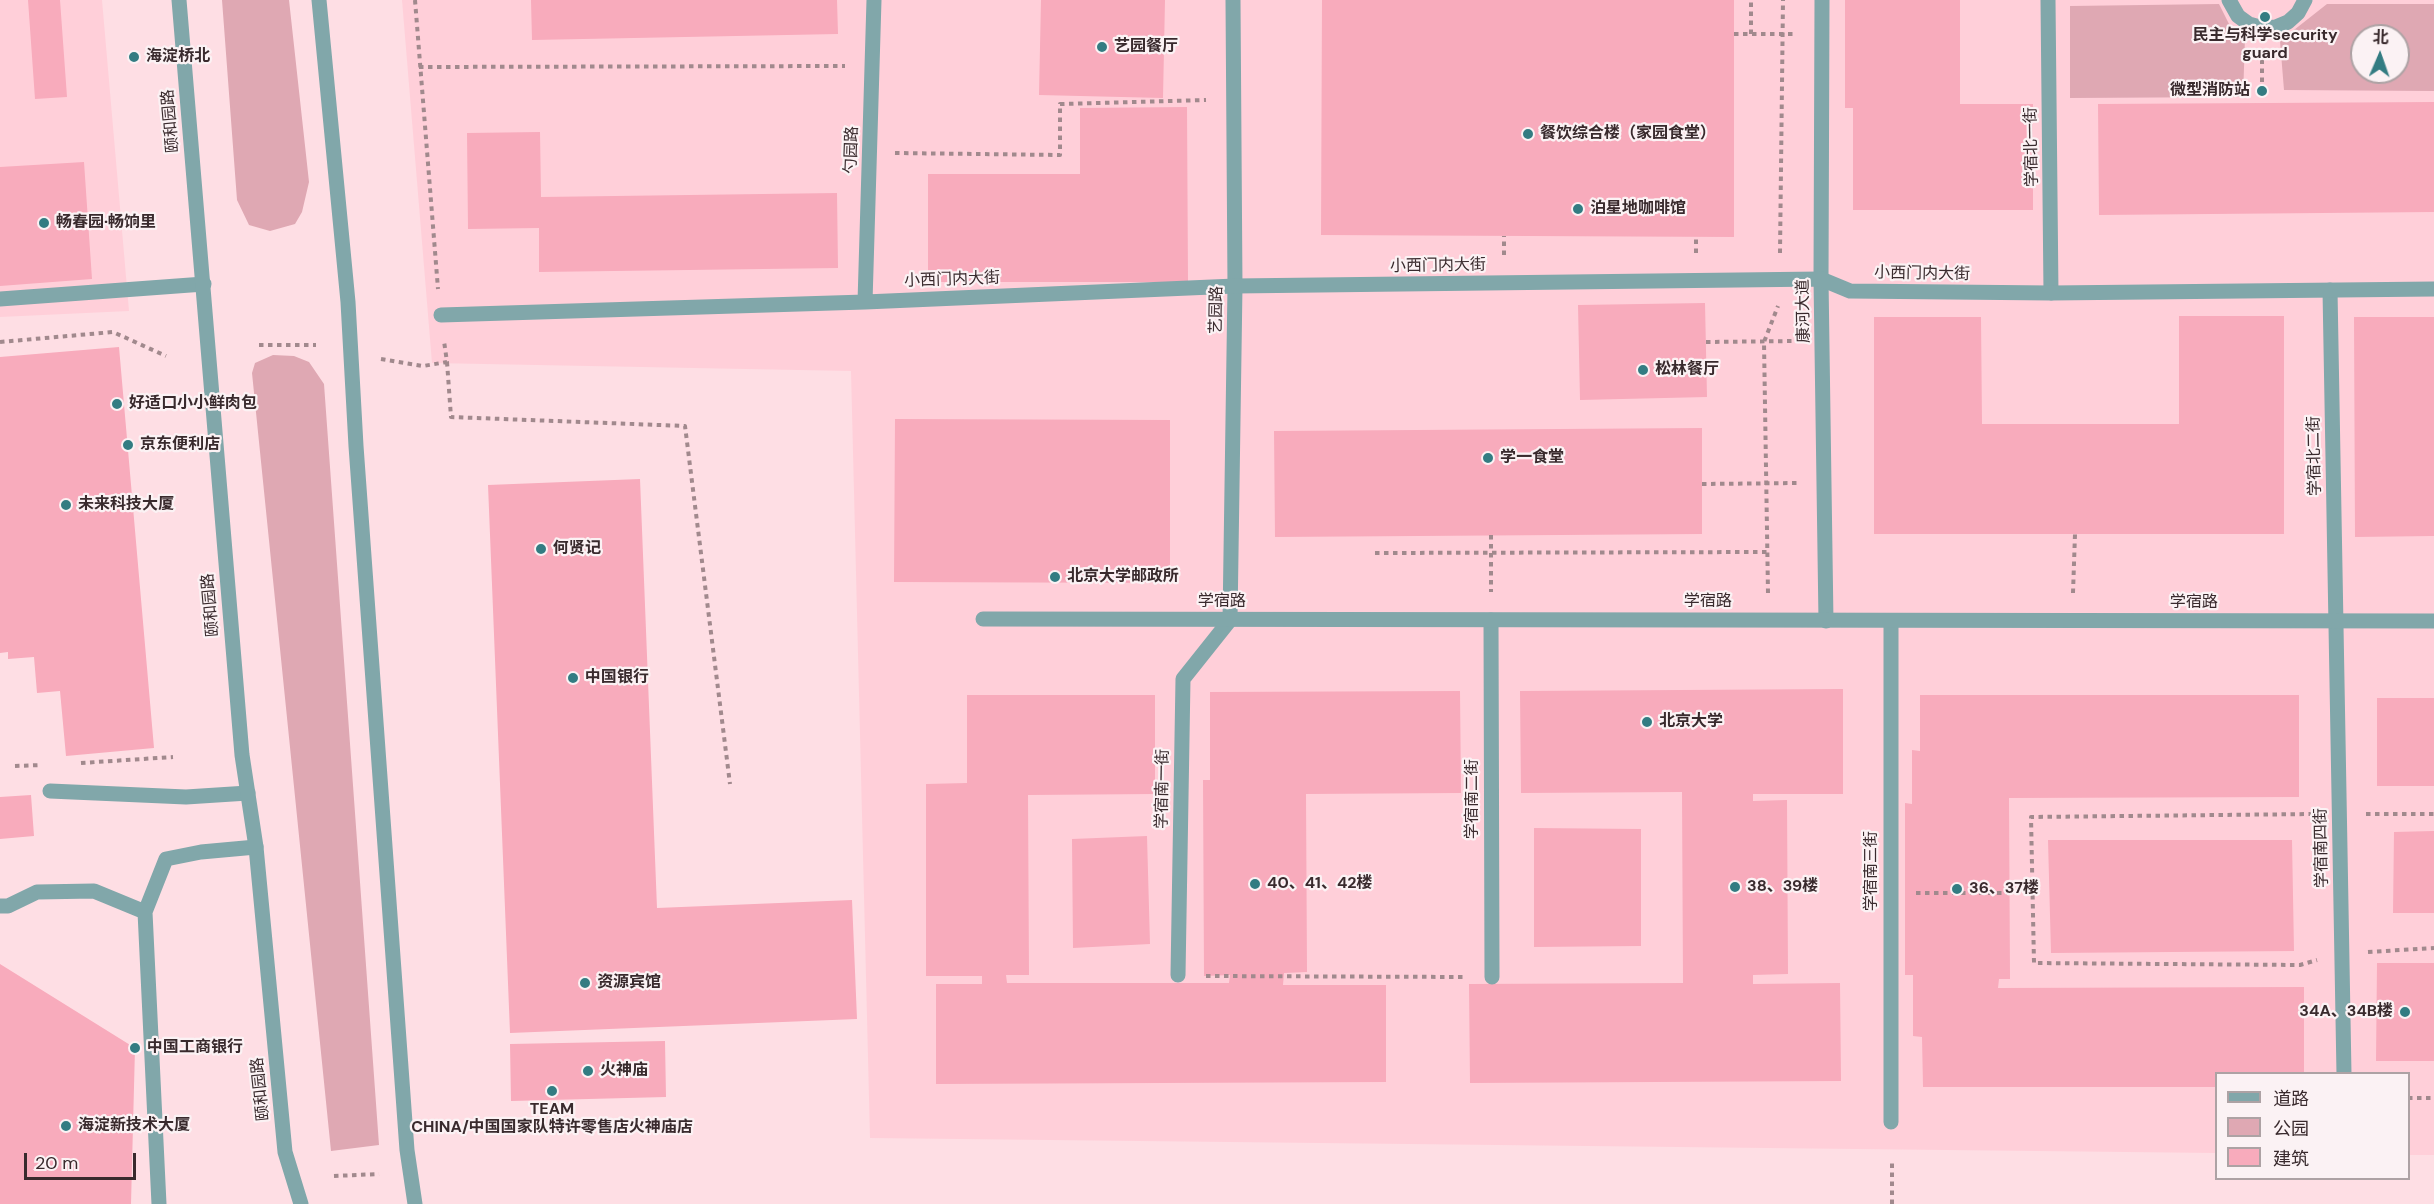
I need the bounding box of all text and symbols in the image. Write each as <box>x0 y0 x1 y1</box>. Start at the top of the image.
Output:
marker: 民主与科学security guard <box>2258 10 2272 24</box>
north arrow <box>2350 24 2410 84</box>
place label: 民主与科学security guard <box>2192 26 2338 64</box>
text: 北 <box>2372 27 2389 48</box>
place label: 艺园餐厅 <box>1114 37 1178 57</box>
marker: 艺园餐厅 <box>1095 40 1109 54</box>
place label: 海淀桥北 <box>146 47 210 67</box>
marker: 海淀桥北 <box>127 50 141 64</box>
place label: 微型消防站 <box>2170 81 2250 101</box>
marker: 微型消防站 <box>2255 84 2269 98</box>
street label: 颐和园路 <box>159 88 183 154</box>
street label: 学宿北一街 <box>2022 107 2042 187</box>
place label: 餐饮综合楼（家园食堂） <box>1540 124 1716 144</box>
street label: 勺园路 <box>842 126 862 174</box>
marker: 餐饮综合楼（家园食堂） <box>1521 127 1535 141</box>
place label: 泊星地咖啡馆 <box>1590 199 1686 219</box>
marker: 泊星地咖啡馆 <box>1571 202 1585 216</box>
place label: 畅春园·畅饷里 <box>56 213 156 233</box>
marker: 畅春园·畅饷里 <box>37 216 51 230</box>
street label: 小西门内大街 <box>1390 256 1486 276</box>
street label: 小西门内大街 <box>1874 264 1970 284</box>
street label: 小西门内大街 <box>904 269 1000 291</box>
street label: 康河大道 <box>1794 279 1814 343</box>
street label: 艺园路 <box>1207 286 1227 334</box>
place label: 松林餐厅 <box>1655 360 1719 380</box>
marker: 松林餐厅 <box>1636 363 1650 377</box>
place label: 好适口小小鲜肉包 <box>129 394 257 414</box>
marker: 好适口小小鲜肉包 <box>110 397 124 411</box>
street label: 学宿北二街 <box>2305 416 2325 496</box>
place label: 京东便利店 <box>140 435 220 455</box>
marker: 京东便利店 <box>121 438 135 452</box>
place label: 学一食堂 <box>1500 448 1564 468</box>
marker: 学一食堂 <box>1481 451 1495 465</box>
place label: 未来科技大厦 <box>78 495 174 515</box>
marker: 未来科技大厦 <box>59 498 73 512</box>
place label: 何贤记 <box>553 539 601 559</box>
marker: 何贤记 <box>534 542 548 556</box>
place label: 北京大学邮政所 <box>1067 567 1179 587</box>
marker: 北京大学邮政所 <box>1048 570 1062 584</box>
street label: 颐和园路 <box>199 572 223 638</box>
street label: 学宿路 <box>1198 592 1246 612</box>
street label: 学宿路 <box>1684 592 1732 612</box>
street label: 学宿路 <box>2170 593 2218 613</box>
place label: 中国银行 <box>585 668 649 688</box>
marker: 中国银行 <box>566 671 580 685</box>
place label: 北京大学 <box>1659 712 1723 732</box>
marker: 北京大学 <box>1640 715 1654 729</box>
street label: 学宿南一街 <box>1153 749 1173 829</box>
street label: 学宿南二街 <box>1463 759 1483 839</box>
street label: 学宿南四街 <box>2312 808 2332 888</box>
street label: 学宿南三街 <box>1862 831 1882 911</box>
place label: 40、41、42楼 <box>1267 874 1373 894</box>
marker: 40、41、42楼 <box>1248 877 1262 891</box>
place label: 38、39楼 <box>1747 877 1818 897</box>
place label: 36、37楼 <box>1969 879 2039 899</box>
marker: 38、39楼 <box>1728 880 1742 894</box>
marker: 36、37楼 <box>1950 882 1964 896</box>
place label: 资源宾馆 <box>597 973 661 993</box>
marker: 资源宾馆 <box>578 976 592 990</box>
place label: 34A、34B楼 <box>2299 1002 2393 1022</box>
marker: 34A、34B楼 <box>2398 1005 2412 1019</box>
place label: 中国工商银行 <box>147 1038 243 1058</box>
marker: 中国工商银行 <box>128 1041 142 1055</box>
street label: 颐和园路 <box>248 1056 274 1122</box>
place label: 火神庙 <box>600 1061 648 1081</box>
marker: 火神庙 <box>581 1064 595 1078</box>
legend <box>2215 1072 2410 1180</box>
marker: TEAM CHINA/中国国家队特许零售店火神庙店 <box>545 1084 559 1098</box>
text: 道路 <box>2273 1087 2309 1111</box>
place label: TEAM CHINA/中国国家队特许零售店火神庙店 <box>411 1100 693 1138</box>
place label: 海淀新技术大厦 <box>78 1116 190 1136</box>
text: 公园 <box>2273 1117 2309 1141</box>
marker: 海淀新技术大厦 <box>59 1119 73 1133</box>
scale bar <box>27 1141 140 1179</box>
text: 建筑 <box>2273 1147 2309 1171</box>
text: 20 m <box>35 1151 78 1175</box>

